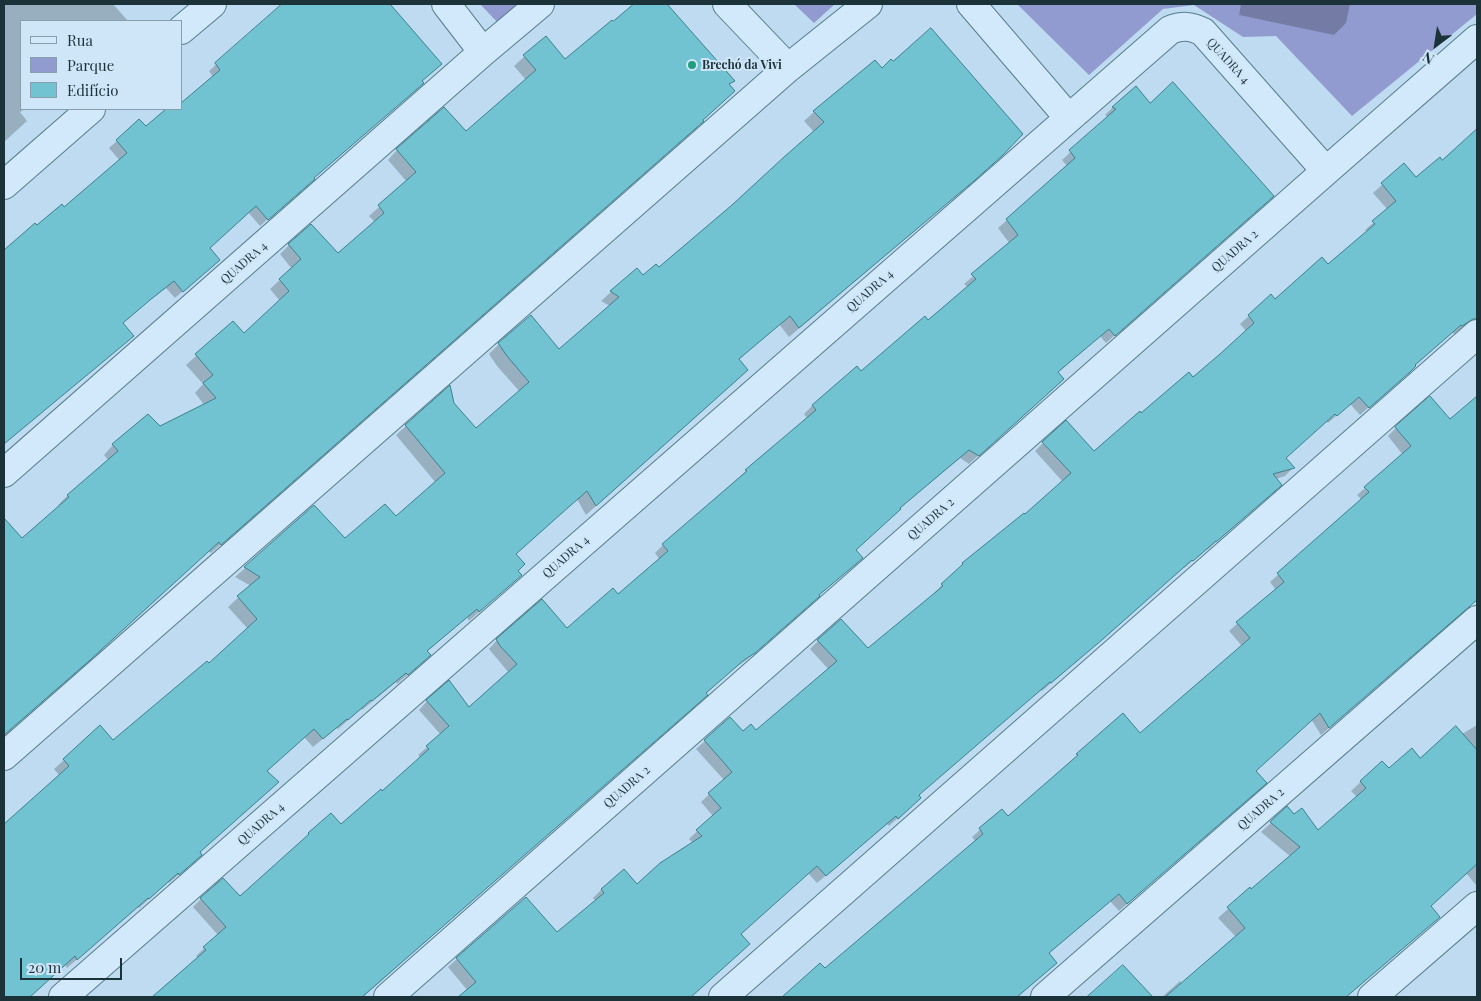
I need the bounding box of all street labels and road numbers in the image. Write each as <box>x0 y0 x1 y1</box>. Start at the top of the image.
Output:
street label: QUADRA 4 <box>1204 35 1252 87</box>
street label: QUADRA 2 <box>1209 227 1261 275</box>
street label: QUADRA 4 <box>218 239 270 287</box>
street label: QUADRA 4 <box>844 267 896 315</box>
street label: QUADRA 2 <box>905 495 957 543</box>
street label: QUADRA 4 <box>540 533 592 581</box>
street label: QUADRA 2 <box>601 763 653 811</box>
street label: QUADRA 2 <box>1235 785 1287 833</box>
street label: QUADRA 4 <box>235 800 287 848</box>

